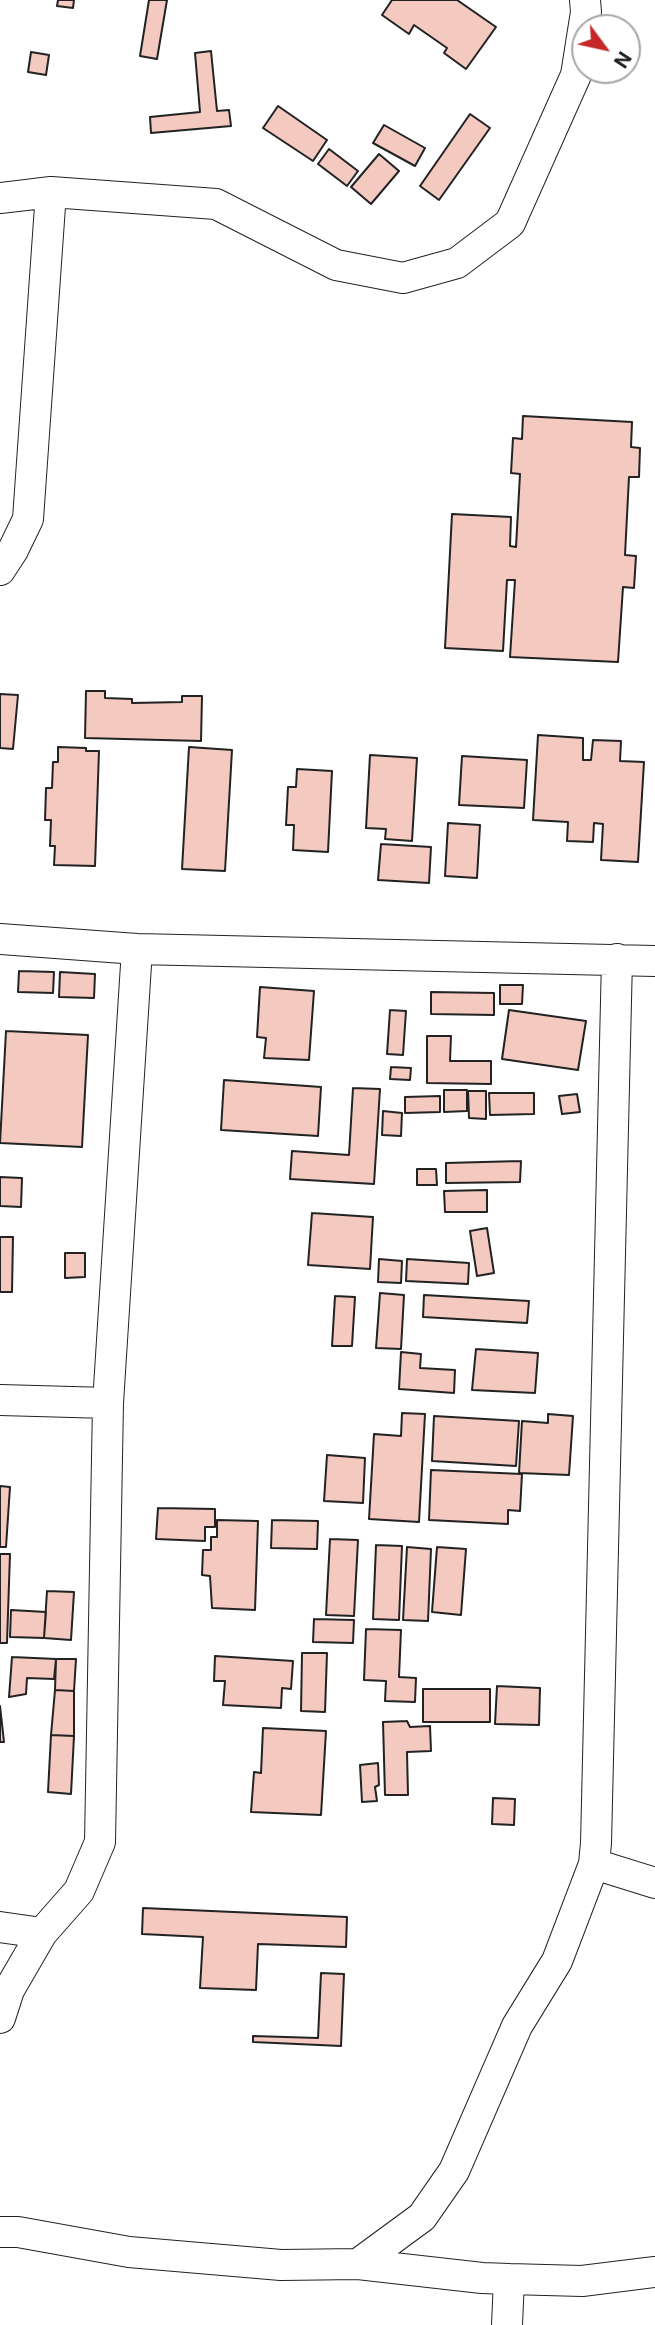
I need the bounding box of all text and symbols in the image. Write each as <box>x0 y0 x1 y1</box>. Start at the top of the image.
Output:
north arrow <box>571 14 641 84</box>
text: N <box>609 47 636 72</box>

